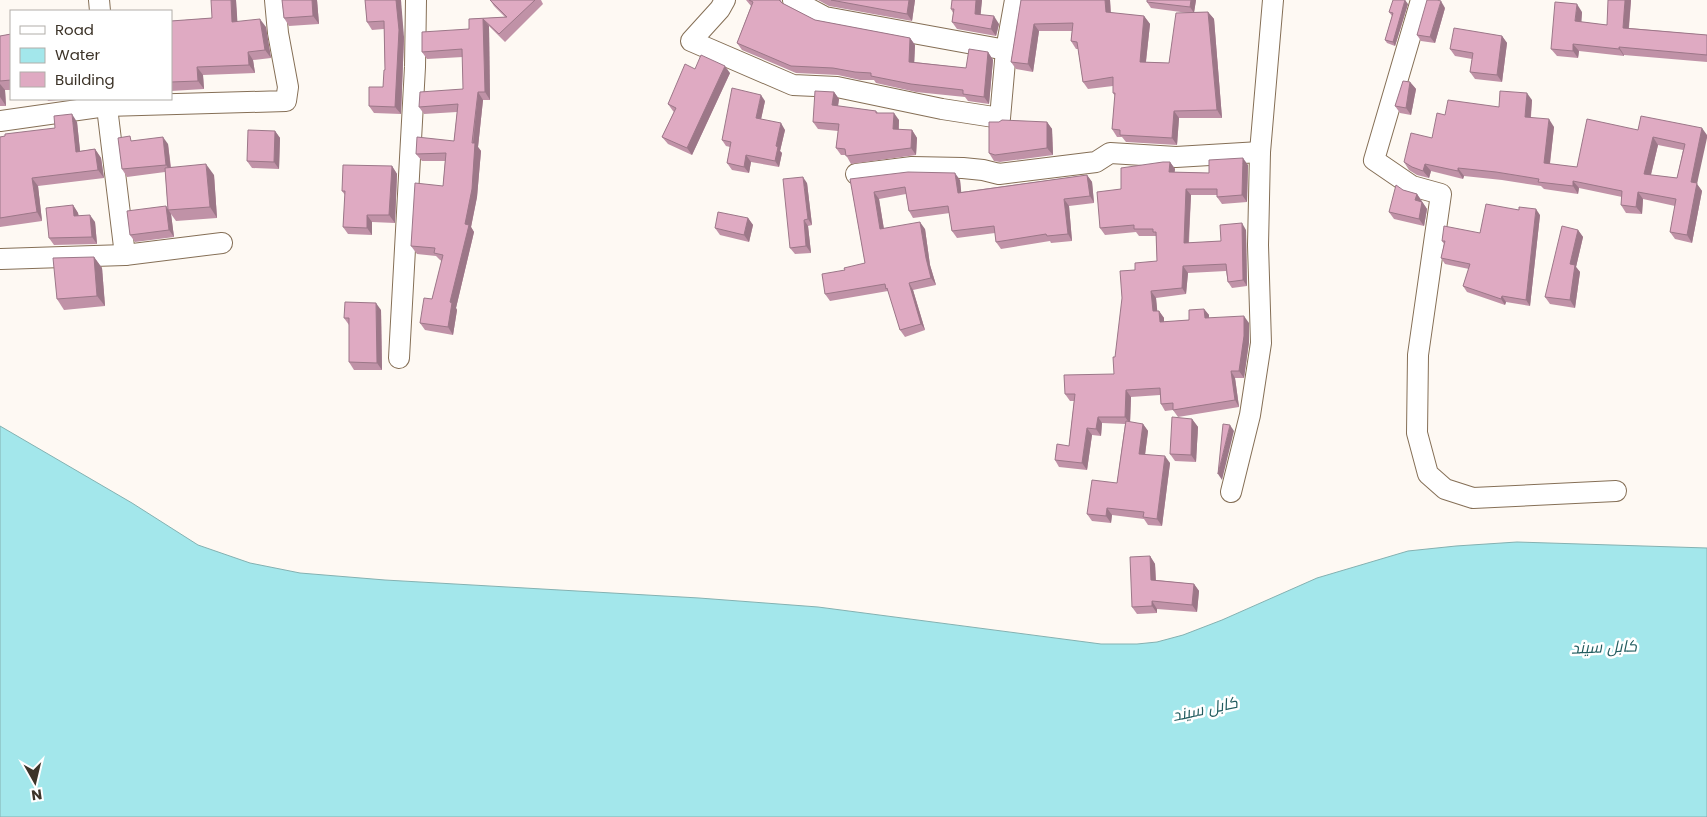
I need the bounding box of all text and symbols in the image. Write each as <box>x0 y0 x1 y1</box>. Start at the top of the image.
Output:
legend <box>10 10 172 100</box>
text: Road <box>55 19 94 40</box>
text: Water <box>55 44 101 65</box>
text: Building <box>55 69 115 90</box>
water label: کابل سيند <box>1571 634 1637 660</box>
water label: کابل سيند <box>1170 691 1240 727</box>
north arrow <box>10 757 60 807</box>
text: N <box>30 784 43 806</box>

